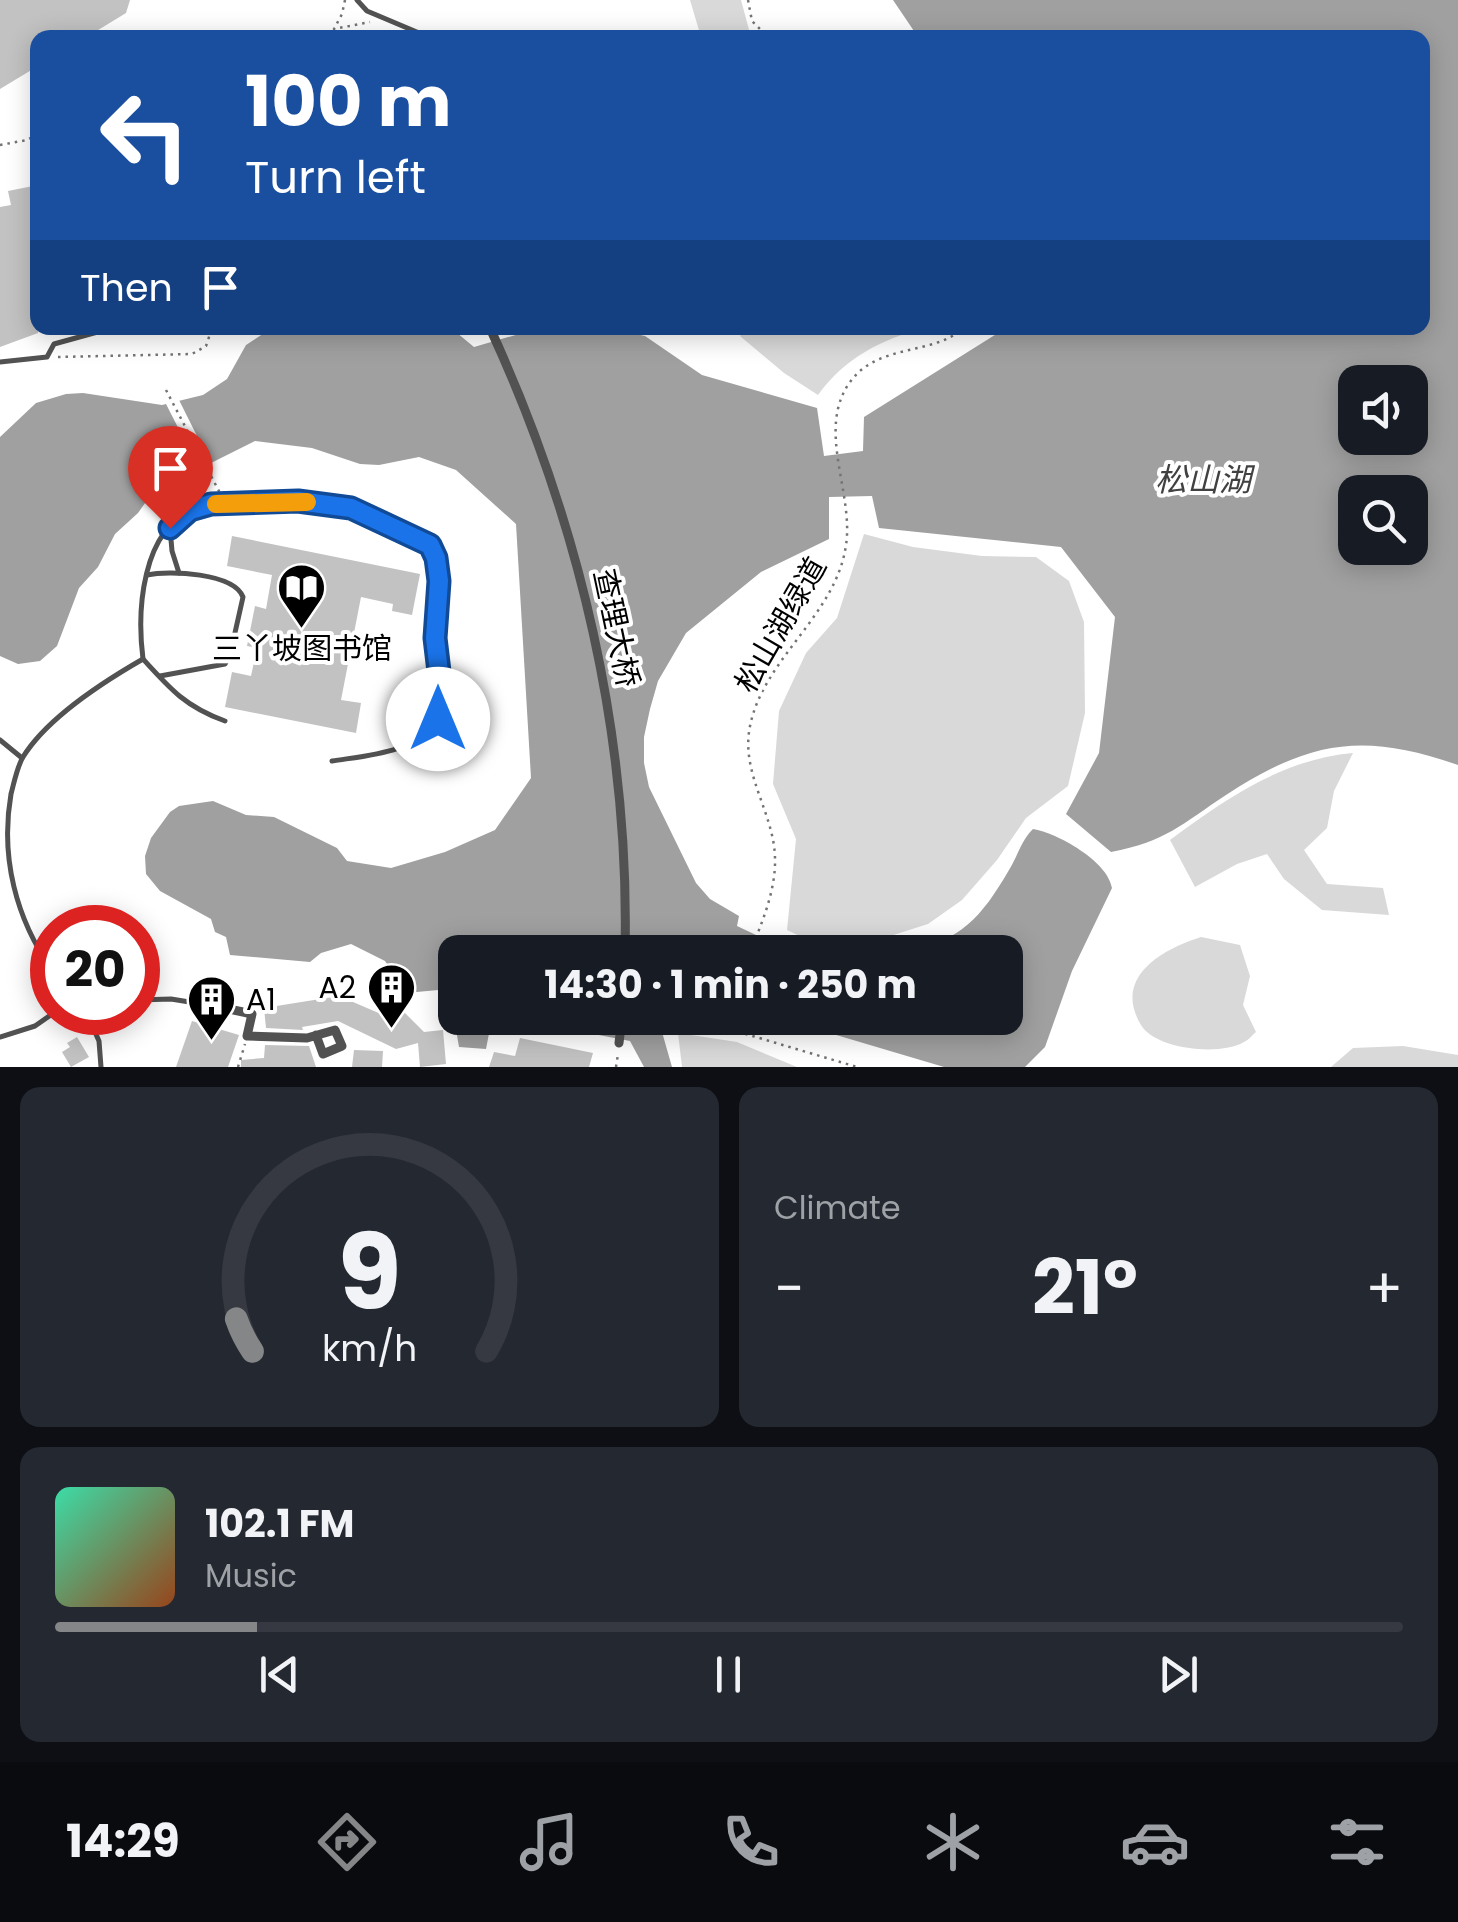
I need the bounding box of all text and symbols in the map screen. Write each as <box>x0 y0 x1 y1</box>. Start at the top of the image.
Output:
text: 100 m <box>245 52 452 151</box>
icon: left <box>80 70 210 200</box>
text: Turn left <box>245 146 426 209</box>
icon: arrive <box>193 260 248 315</box>
text: Then <box>80 261 173 314</box>
map controls <box>1338 365 1428 565</box>
button: sound <box>1338 365 1428 455</box>
pin <box>128 426 213 529</box>
icon: arrive <box>143 441 198 496</box>
water label: 松山湖 <box>1155 457 1256 502</box>
button: search <box>1338 475 1428 565</box>
street label: 松山湖绿道 <box>724 549 837 700</box>
library icon: 三丫坡图书馆 <box>276 562 328 630</box>
street label: 查理大桥 <box>583 565 650 691</box>
place label: 三丫坡图书馆 <box>212 627 392 670</box>
position arrow <box>386 667 490 771</box>
speed limit sign: 20 <box>30 905 160 1035</box>
text: 14:30 · 1 min · 250 m <box>544 958 917 1011</box>
building icon: A2 <box>365 962 417 1030</box>
place label: A2 <box>319 966 356 1009</box>
building icon: A1 <box>185 974 237 1042</box>
place label: A1 <box>246 978 276 1021</box>
text: Climate <box>774 1185 901 1230</box>
text: 9 <box>338 1200 401 1345</box>
text: 21° <box>1032 1235 1138 1340</box>
text: − <box>774 1250 804 1327</box>
text: + <box>1365 1250 1403 1327</box>
text: km/h <box>322 1323 417 1374</box>
text: 102.1 FM <box>205 1497 355 1550</box>
text: Music <box>205 1553 297 1598</box>
icon: previous <box>252 1647 307 1702</box>
icon: pause <box>701 1647 756 1702</box>
icon: next <box>1151 1647 1206 1702</box>
icon: directions <box>312 1807 382 1877</box>
icon: music <box>514 1807 584 1877</box>
icon: phone <box>716 1807 786 1877</box>
icon: climate <box>918 1807 988 1877</box>
icon: car <box>1120 1807 1190 1877</box>
icon: filters <box>1322 1807 1392 1877</box>
text: 14:29 <box>66 1810 180 1873</box>

